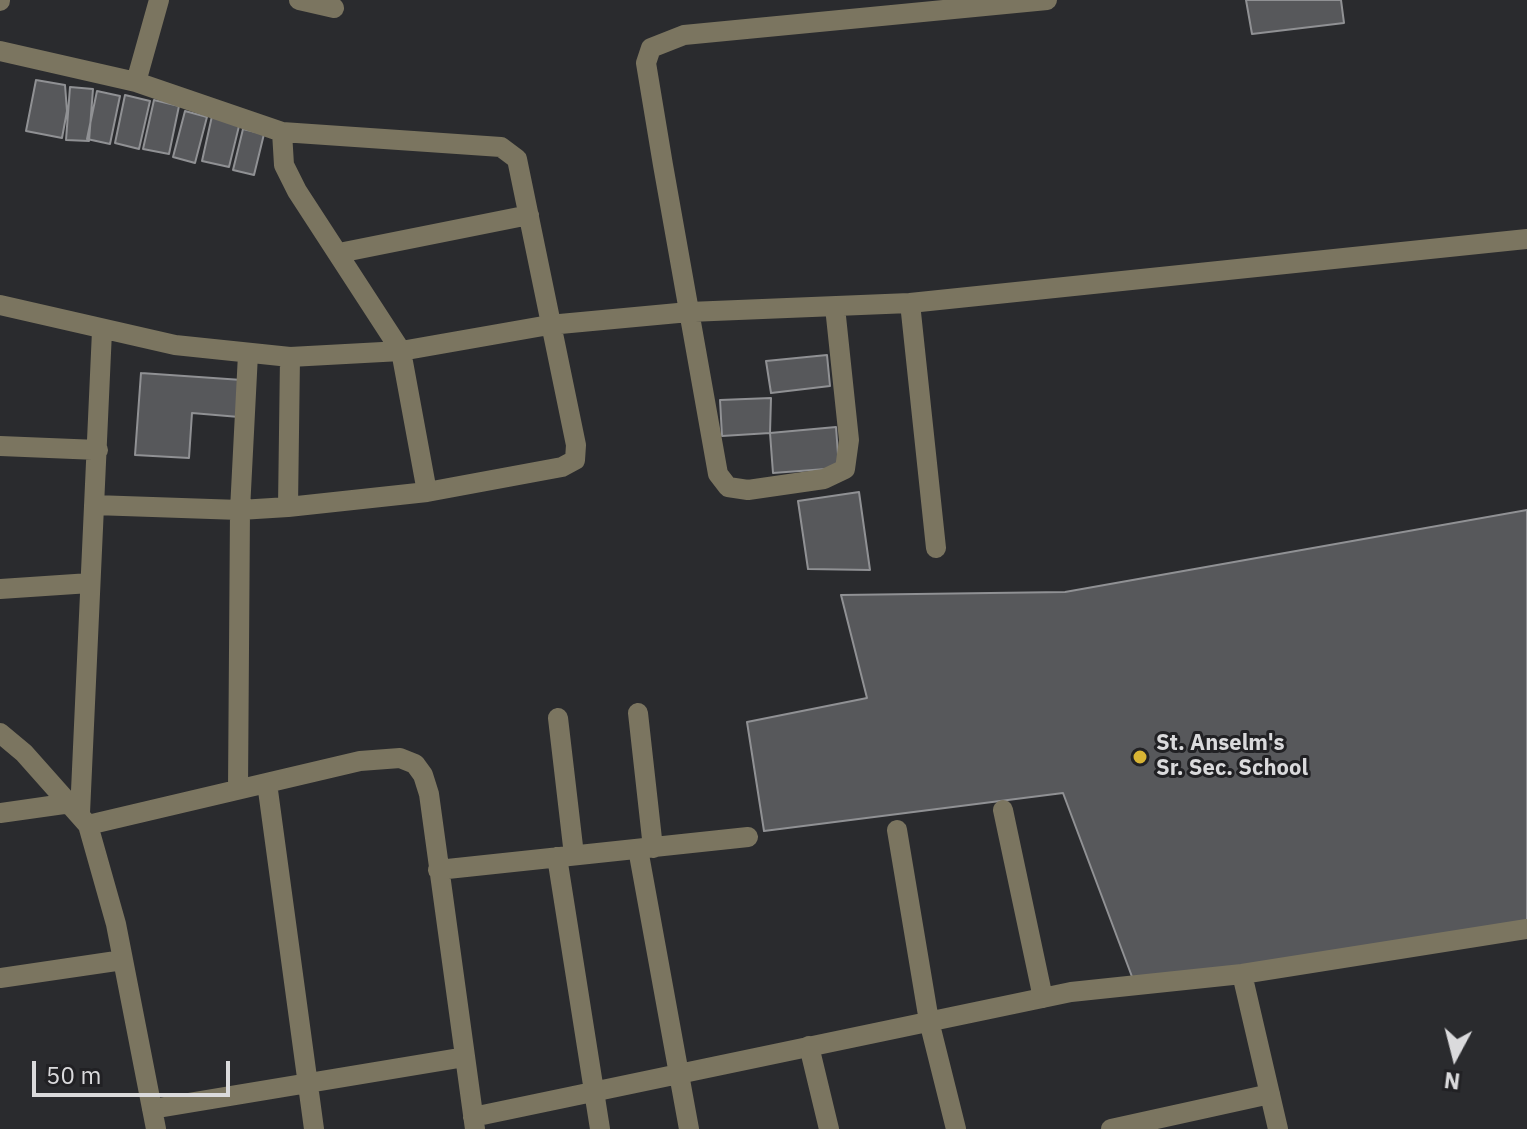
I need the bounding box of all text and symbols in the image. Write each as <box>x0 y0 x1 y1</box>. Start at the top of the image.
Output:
place label: St. Anselm's Sr. Sec. School <box>1156 731 1308 782</box>
marker: St. Anselm's Sr. Sec. School <box>1131 748 1149 766</box>
north arrow <box>1415 1017 1495 1097</box>
scale bar <box>36 1045 234 1095</box>
text: 50 m <box>46 1059 101 1091</box>
text: N <box>1442 1066 1462 1097</box>

